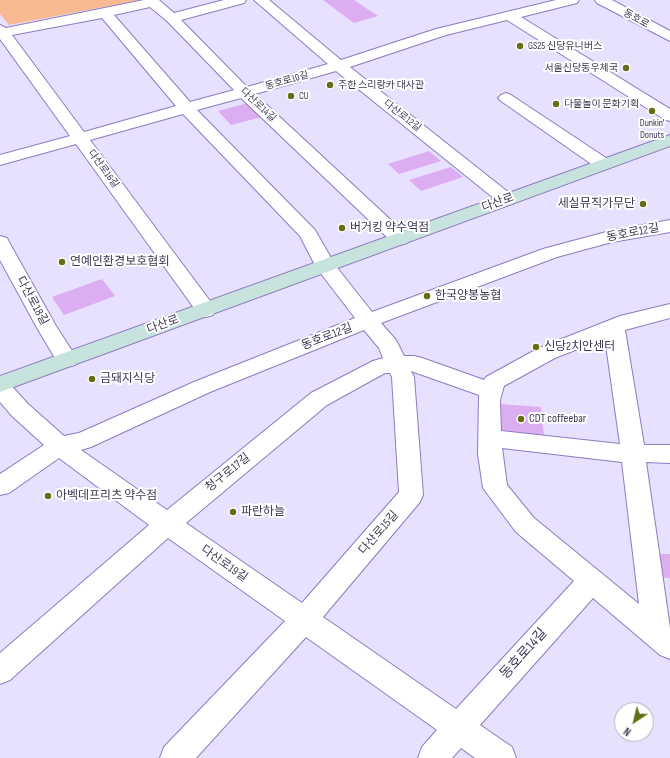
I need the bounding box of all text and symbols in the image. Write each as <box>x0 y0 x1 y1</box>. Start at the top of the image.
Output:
street label: 동호로 <box>621 7 651 31</box>
place label: GS25 신당유니버스 <box>528 40 602 52</box>
marker: GS25 신당유니버스 <box>515 41 525 51</box>
place label: 서울신당동우체국 <box>544 62 618 74</box>
marker: 서울신당동우체국 <box>621 63 631 73</box>
street label: 동호로10길 <box>264 69 310 93</box>
place label: 주한 스리랑카 대사관 <box>338 79 424 91</box>
marker: 주한 스리랑카 대사관 <box>325 80 335 90</box>
street label: 다산로14길 <box>238 85 278 125</box>
place label: CU <box>299 90 309 102</box>
marker: CU <box>286 91 296 101</box>
street label: 다산로12길 <box>381 98 423 134</box>
place label: 다물놀이 문화기획 <box>564 98 639 110</box>
marker: 다물놀이 문화기획 <box>551 99 561 109</box>
marker: Dunkin' Donuts <box>647 106 657 116</box>
place label: Dunkin' Donuts <box>640 117 664 140</box>
street label: 다산로16길 <box>85 147 121 191</box>
street label: 다산로 <box>480 191 516 215</box>
place label: 세실뮤직가무단 <box>558 197 635 211</box>
marker: 세실뮤직가무단 <box>638 199 648 209</box>
place label: 버거킹 약수역점 <box>350 221 429 235</box>
street label: 동호로12길 <box>605 221 661 245</box>
marker: 버거킹 약수역점 <box>337 223 347 233</box>
place label: 연예인환경보호협회 <box>70 255 169 269</box>
marker: 연예인환경보호협회 <box>57 257 67 267</box>
street label: 다산로18길 <box>13 274 51 328</box>
place label: 한국양봉농협 <box>435 289 501 303</box>
marker: 한국양봉농협 <box>422 291 432 301</box>
street label: 다산로 <box>145 313 181 337</box>
street label: 동호로12길 <box>299 321 355 353</box>
place label: 신당2치안센터 <box>544 340 615 354</box>
marker: 신당2치안센터 <box>531 342 541 352</box>
place label: 금돼지식당 <box>100 372 155 386</box>
marker: 금돼지식당 <box>87 374 97 384</box>
place label: CDT coffeebar <box>529 412 586 426</box>
marker: CDT coffeebar <box>516 414 526 424</box>
street label: 청구로17길 <box>203 451 253 495</box>
place label: 아벡데프리츠 약수점 <box>56 489 157 503</box>
marker: 아벡데프리츠 약수점 <box>43 491 53 501</box>
place label: 파란하늘 <box>241 505 285 519</box>
marker: 파란하늘 <box>228 507 238 517</box>
street label: 다산로15길 <box>356 508 402 558</box>
street label: 다산로19길 <box>198 543 250 585</box>
street label: 동호로14길 <box>497 625 551 683</box>
north arrow <box>614 702 654 742</box>
text: N <box>621 724 634 738</box>

